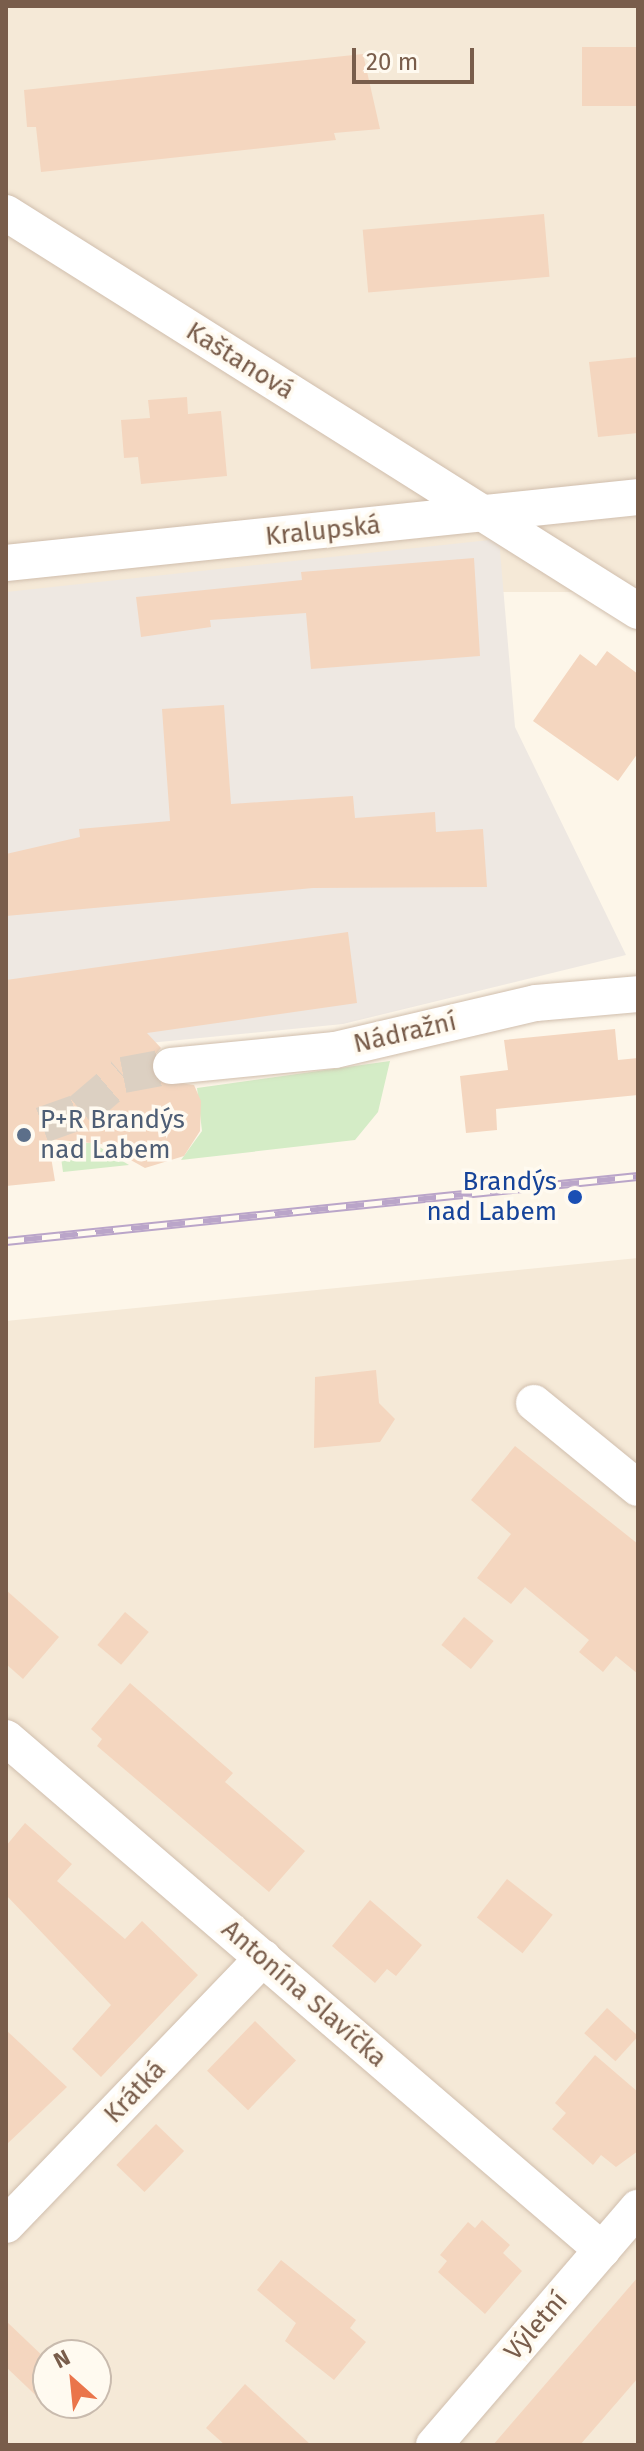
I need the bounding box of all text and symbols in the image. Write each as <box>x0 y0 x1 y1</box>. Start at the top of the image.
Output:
scale bar <box>356 32 478 82</box>
text: 20 m <box>366 48 418 76</box>
street label: Kaštanová <box>180 316 300 406</box>
street label: Kralupská <box>264 509 382 553</box>
street label: Nádražní <box>351 1006 459 1060</box>
place label: P+R Brandýs nad Labem <box>40 1104 185 1166</box>
marker: P+R Brandýs nad Labem <box>15 1126 33 1144</box>
place label: Brandýs nad Labem <box>426 1166 557 1228</box>
marker: Brandýs nad Labem <box>564 1186 586 1208</box>
street label: Antonína Slavíčka <box>215 1914 393 2074</box>
street label: Krátká <box>98 2054 172 2130</box>
street label: Výletní <box>498 2285 574 2367</box>
north arrow <box>32 2339 112 2419</box>
text: N <box>49 2344 74 2374</box>

